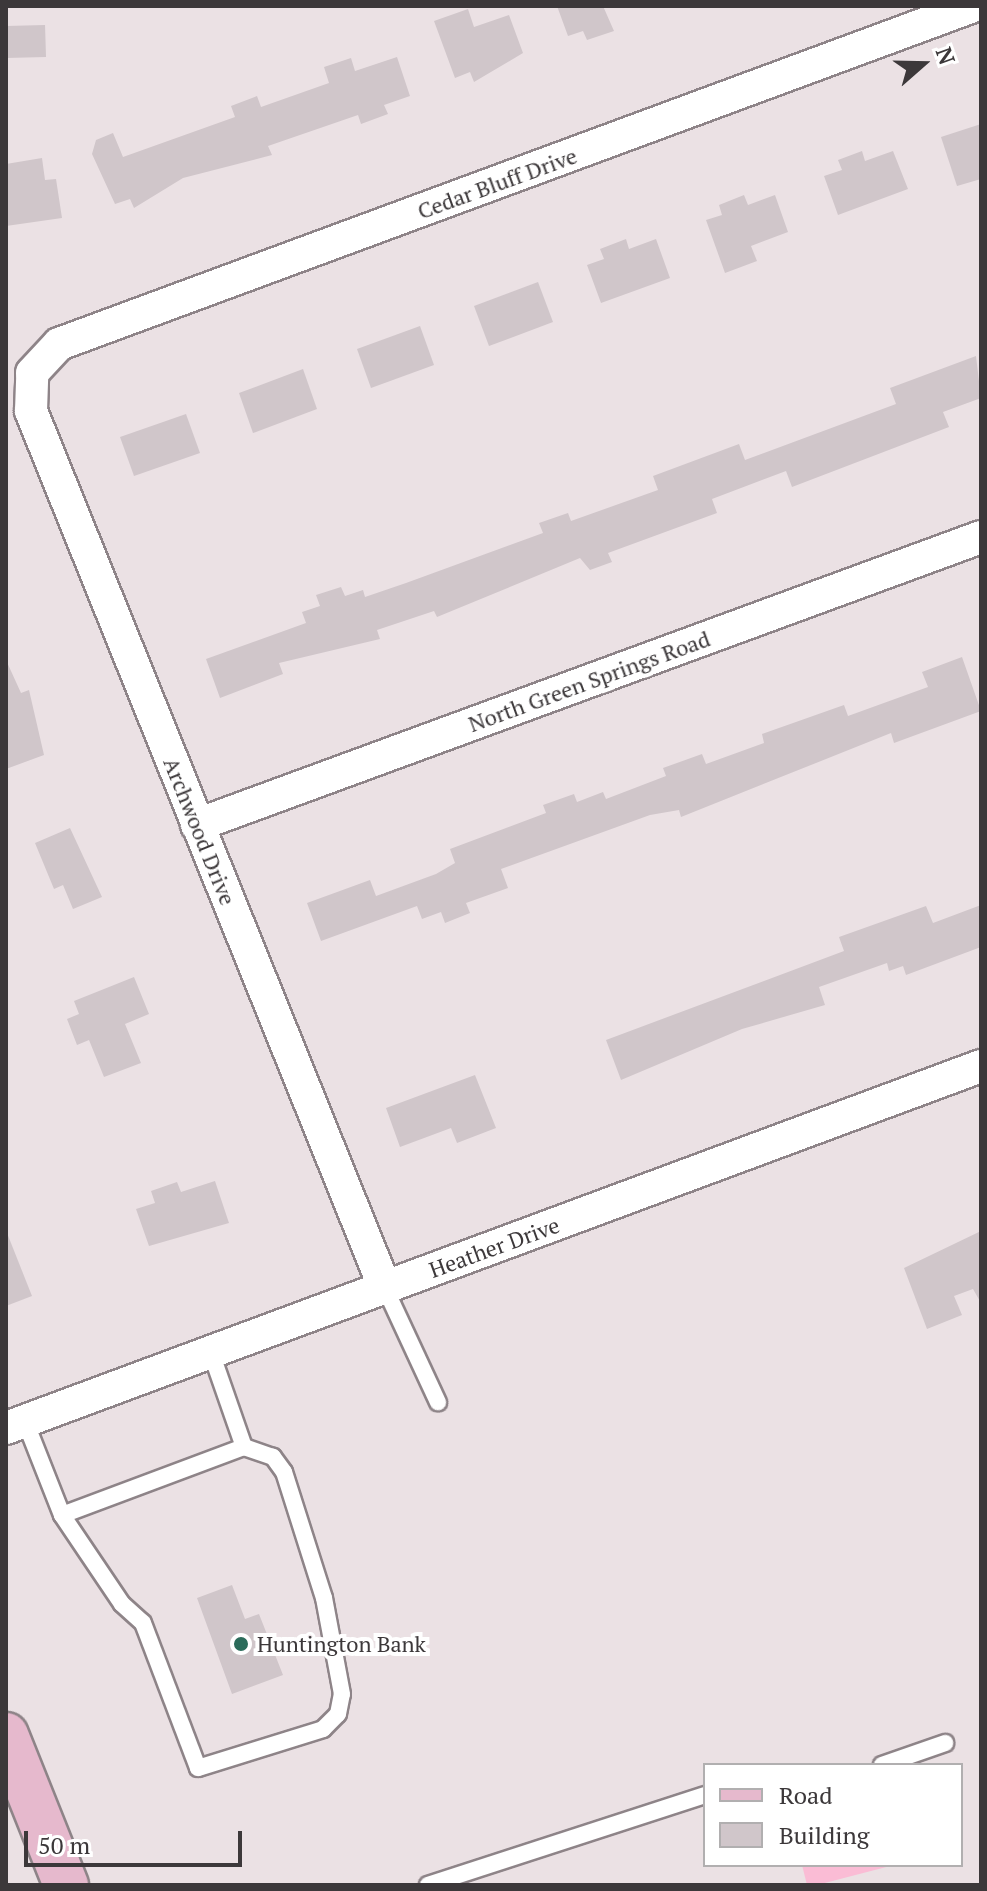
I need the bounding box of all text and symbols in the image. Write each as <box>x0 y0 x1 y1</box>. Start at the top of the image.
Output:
north arrow <box>883 24 963 104</box>
text: N <box>930 43 963 68</box>
street label: Cedar Bluff Drive <box>414 142 580 224</box>
street label: North Green Springs Road <box>465 625 713 737</box>
street label: Archwood Drive <box>158 753 242 909</box>
street label: Heather Drive <box>425 1211 563 1283</box>
place label: Huntington Bank <box>257 1631 426 1657</box>
marker: Huntington Bank <box>232 1635 250 1653</box>
legend <box>703 1763 963 1867</box>
text: Road <box>779 1779 833 1811</box>
scale bar <box>28 1815 246 1865</box>
text: Building <box>779 1819 869 1851</box>
text: 50 m <box>38 1829 90 1861</box>

